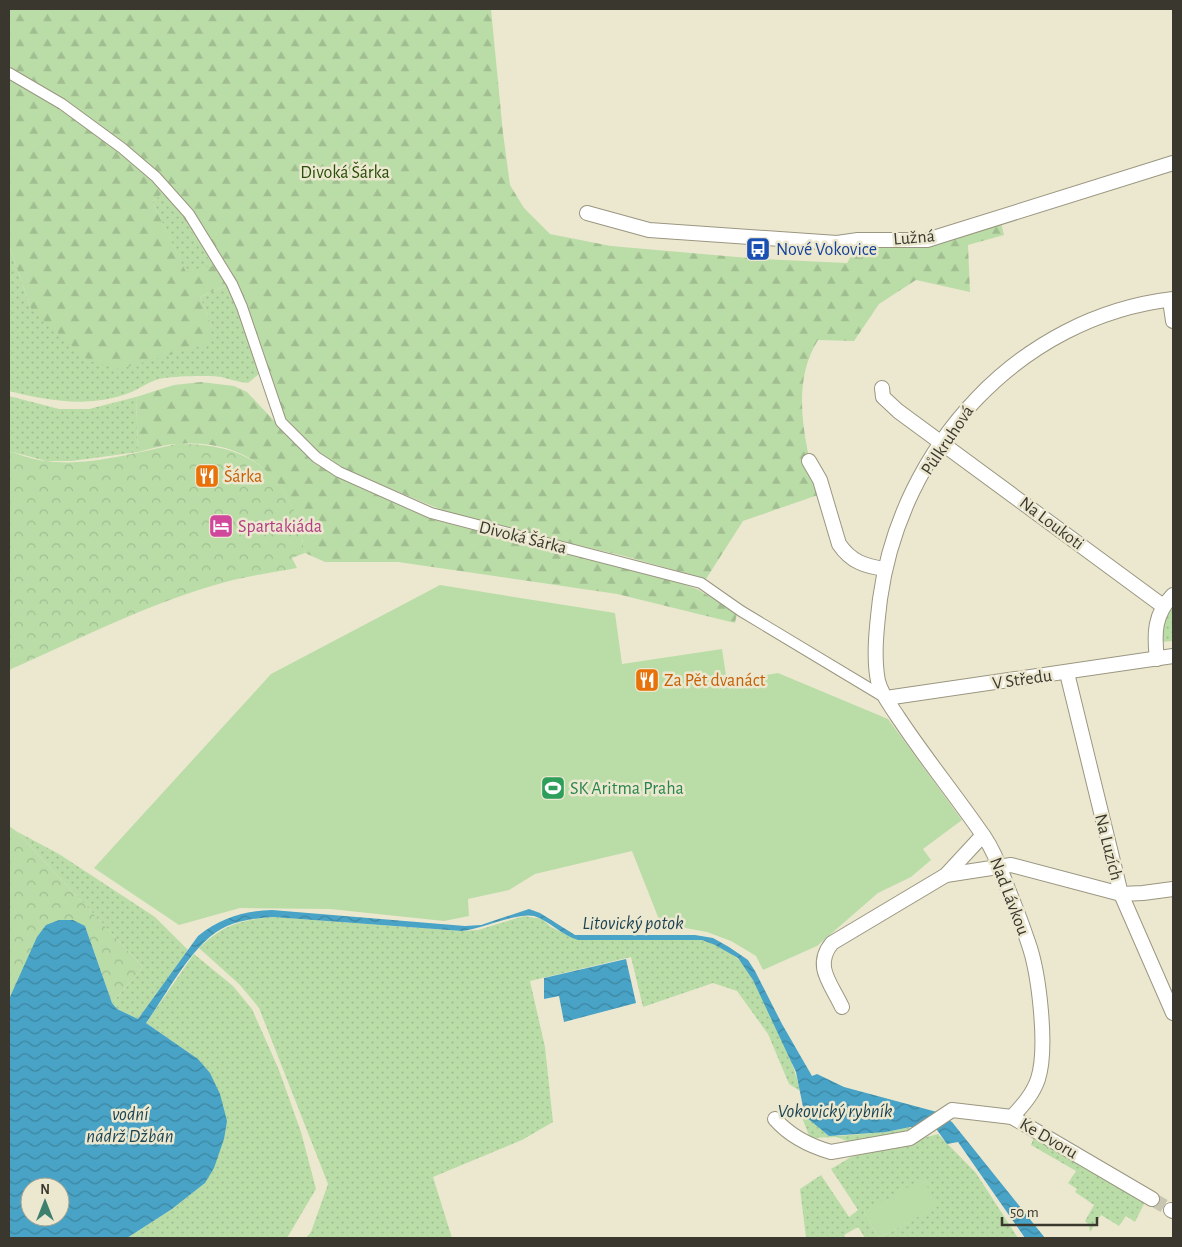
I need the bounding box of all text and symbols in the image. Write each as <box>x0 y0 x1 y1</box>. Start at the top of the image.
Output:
park label: Divoká Šárka <box>300 161 390 182</box>
street label: Lužná <box>893 227 936 249</box>
bus stop icon: Nové Vokovice <box>745 236 771 262</box>
place label: Nové Vokovice <box>776 241 877 259</box>
street label: Půlkruhová <box>918 403 978 479</box>
restaurant icon: Šárka <box>194 463 220 489</box>
place label: Šárka <box>224 465 262 486</box>
street label: Na Loukoti <box>1016 494 1087 554</box>
hotel icon: Spartakiáda <box>208 513 234 539</box>
street label: Divoká Šárka <box>477 515 569 558</box>
place label: Spartakiáda <box>238 518 322 536</box>
restaurant icon: Za Pět dvanáct <box>634 667 660 693</box>
street label: V Středu <box>991 667 1053 693</box>
place label: Za Pět dvanáct <box>664 672 766 690</box>
sports icon: SK Aritma Praha <box>540 775 566 801</box>
place label: SK Aritma Praha <box>570 780 684 798</box>
street label: Na Luzích <box>1091 812 1125 882</box>
street label: Nad Lávkou <box>986 855 1032 938</box>
water label: Litovický potok <box>582 914 684 933</box>
water label: Vokovický rybník <box>777 1102 893 1121</box>
water label: vodní nádrž Džbán <box>86 1105 174 1146</box>
street label: Ke Dvoru <box>1017 1115 1080 1162</box>
north arrow <box>20 1177 70 1227</box>
text: N <box>40 1183 50 1197</box>
scale bar <box>1002 1194 1097 1226</box>
text: 50 m <box>1010 1205 1039 1220</box>

